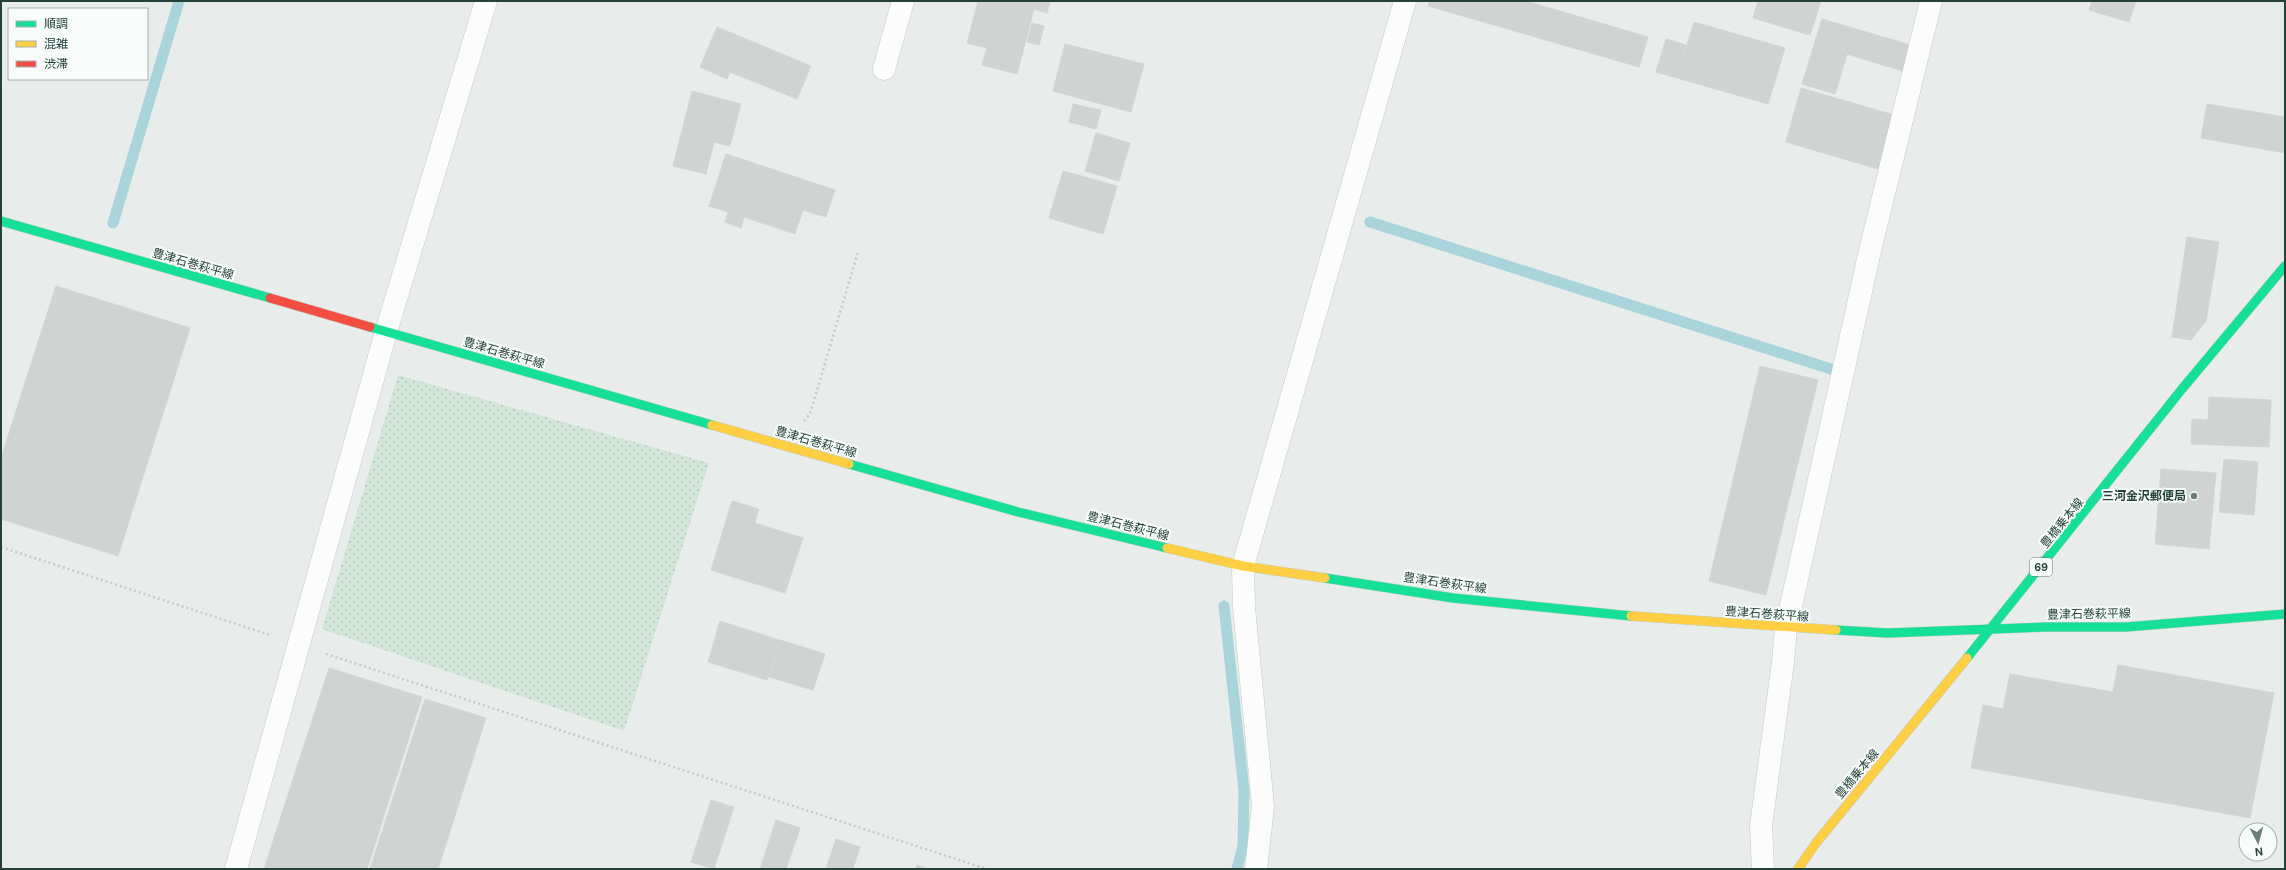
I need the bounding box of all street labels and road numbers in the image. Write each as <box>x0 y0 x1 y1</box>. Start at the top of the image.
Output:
street label: 豊津石巻萩平線 <box>150 245 236 283</box>
street label: 豊津石巻萩平線 <box>461 334 547 372</box>
street label: 豊津石巻萩平線 <box>773 423 859 461</box>
street label: 豊橋乗本線 <box>2037 495 2087 551</box>
street label: 豊津石巻萩平線 <box>1085 508 1171 544</box>
road number: 69 <box>2030 558 2052 576</box>
street label: 豊津石巻萩平線 <box>1402 569 1488 597</box>
street label: 豊津石巻萩平線 <box>1725 603 1809 625</box>
street label: 豊津石巻萩平線 <box>2047 605 2131 623</box>
street label: 豊橋乗本線 <box>1832 746 1882 802</box>

